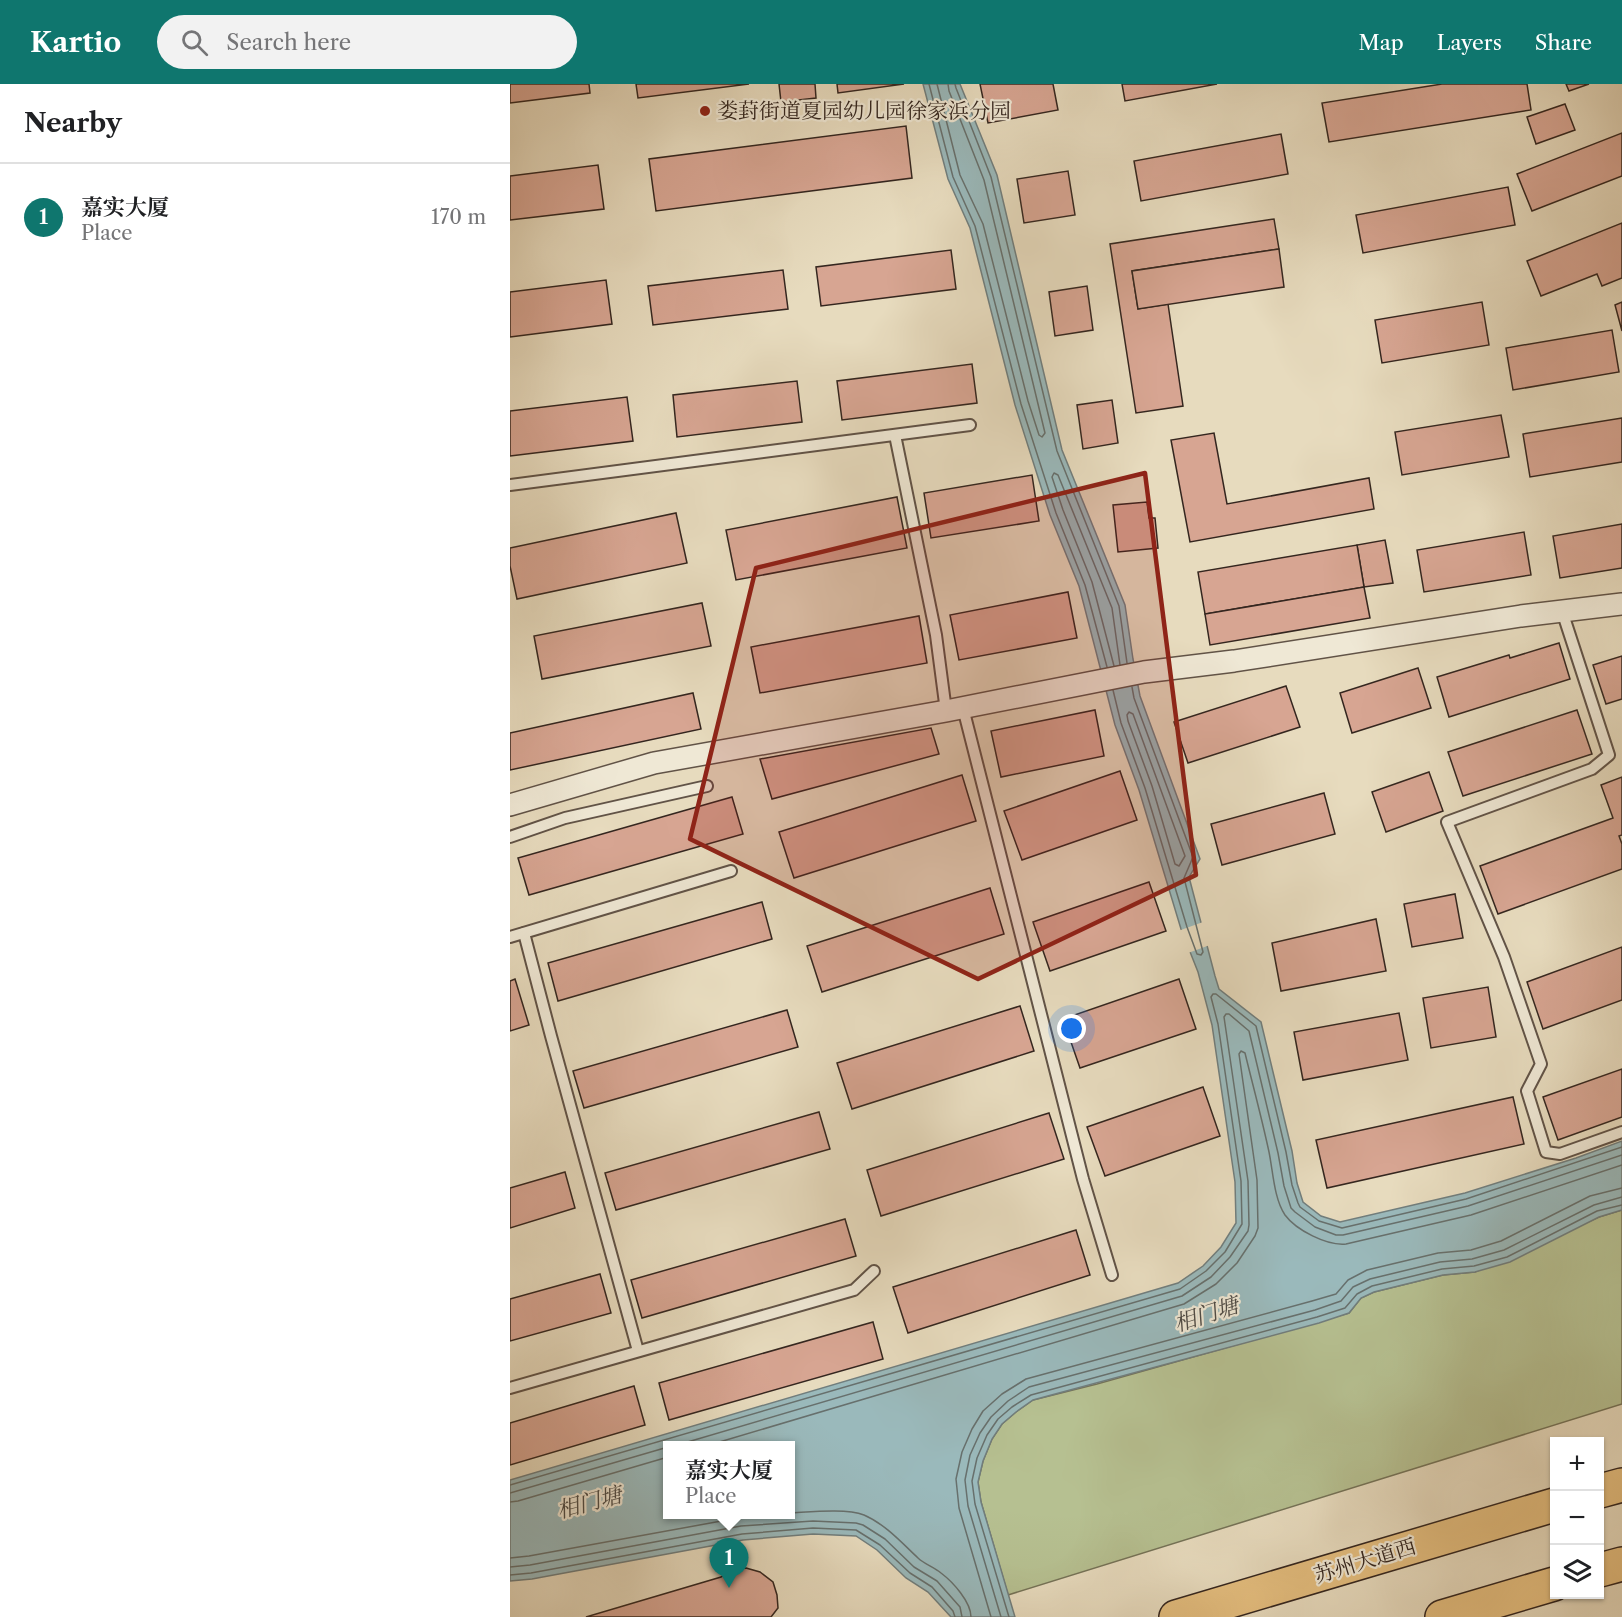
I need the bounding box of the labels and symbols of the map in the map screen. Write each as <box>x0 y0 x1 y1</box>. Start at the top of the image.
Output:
place label: 娄葑街道夏园幼儿园徐家浜分园 <box>717 98 1011 123</box>
marker: 娄葑街道夏园幼儿园徐家浜分园 <box>698 104 712 118</box>
your location <box>1057 1014 1086 1043</box>
water label: 相门塘 <box>1171 1291 1245 1338</box>
water label: 相门塘 <box>554 1480 627 1524</box>
street label: 苏州大道西 <box>1311 1533 1419 1588</box>
pin: 1 <box>710 1538 748 1588</box>

